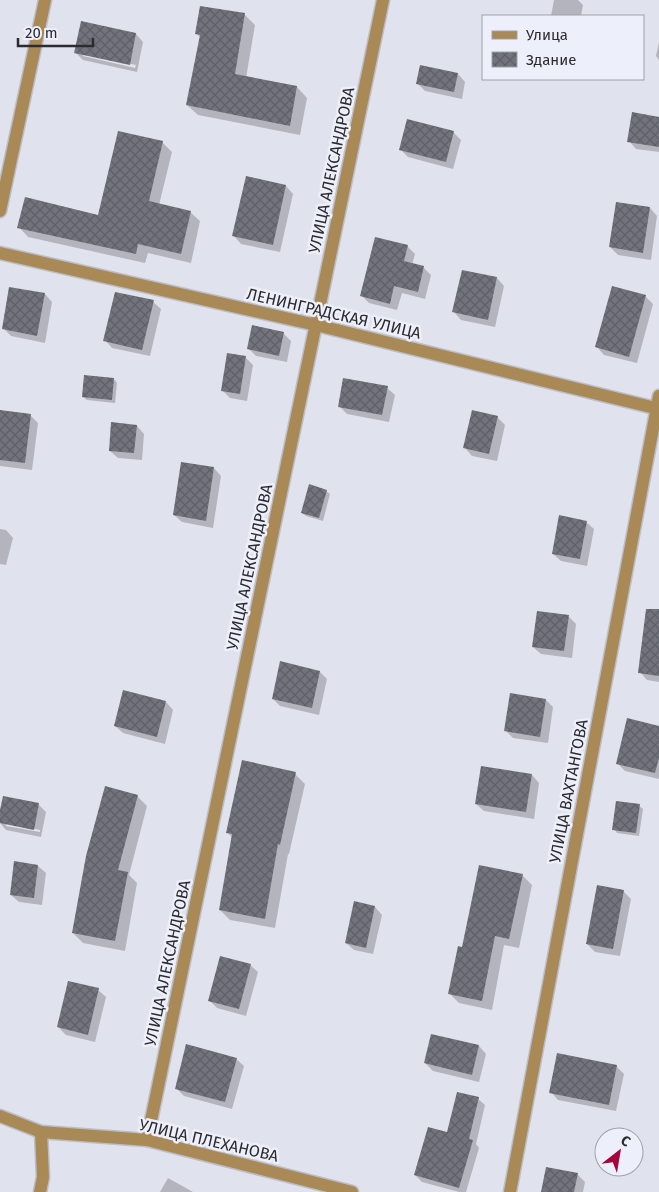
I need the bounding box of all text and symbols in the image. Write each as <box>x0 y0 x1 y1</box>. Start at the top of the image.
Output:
scale bar <box>18 15 92 47</box>
legend <box>482 15 644 80</box>
text: 20 m <box>25 24 58 42</box>
text: Улица <box>526 26 568 44</box>
text: Здание <box>526 51 576 69</box>
street label: УЛИЦА АЛЕКСАНДРОВА <box>305 85 359 255</box>
street label: ЛЕНИНГРАДСКАЯ УЛИЦА <box>245 284 424 343</box>
street label: УЛИЦА АЛЕКСАНДРОВА <box>223 482 277 652</box>
street label: УЛИЦА ВАХТАНГОВА <box>545 717 592 864</box>
street label: УЛИЦА АЛЕКСАНДРОВА <box>141 878 195 1048</box>
street label: УЛИЦА ПЛЕХАНОВА <box>137 1115 281 1166</box>
north arrow <box>594 1127 644 1177</box>
text: С <box>618 1132 633 1151</box>

